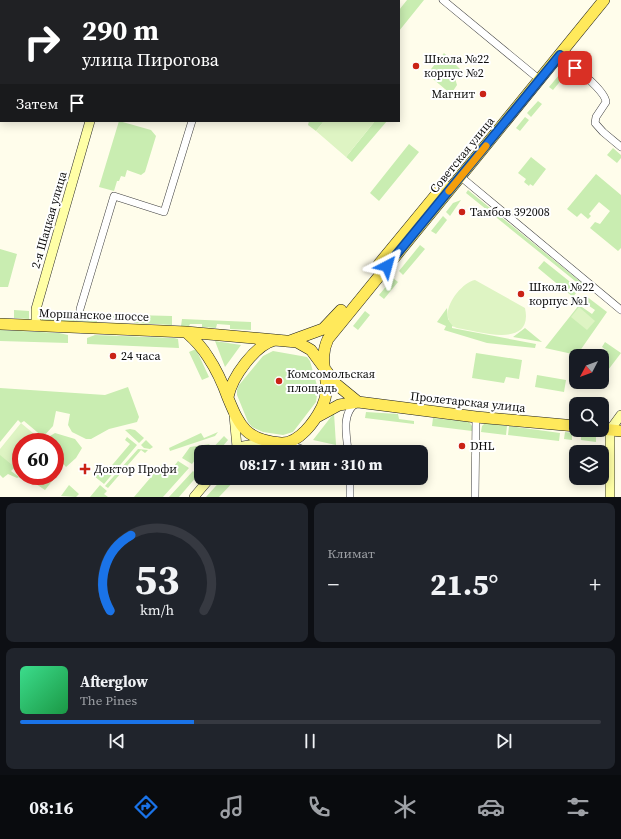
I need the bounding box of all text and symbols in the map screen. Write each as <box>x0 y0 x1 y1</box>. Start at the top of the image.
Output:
text: 290 m <box>82 11 159 49</box>
icon: right <box>16 16 68 68</box>
text: улица Пирогова <box>82 47 219 72</box>
place label: Школа №22 корпус №2 <box>424 51 489 81</box>
pin <box>558 51 592 85</box>
icon: arrive <box>564 57 586 79</box>
marker: Школа №22 корпус №2 <box>411 61 421 71</box>
place label: Магнит <box>431 86 476 102</box>
marker: Магнит <box>478 89 488 99</box>
icon: arrive <box>66 92 88 114</box>
text: Затем <box>16 93 58 114</box>
street label: Советская улица <box>426 113 498 197</box>
street label: 2-я Шацкая улица <box>27 169 71 270</box>
place label: Тамбов 392008 <box>470 204 550 220</box>
marker: Тамбов 392008 <box>457 207 467 217</box>
position arrow <box>366 245 408 287</box>
place label: Школа №22 корпус №1 <box>529 279 594 309</box>
marker: Школа №22 корпус №1 <box>516 289 526 299</box>
street label: Моршанское шоссе <box>39 305 149 325</box>
place label: 24 часа <box>121 348 161 364</box>
north arrow <box>569 349 609 389</box>
map controls <box>569 349 609 485</box>
marker: 24 часа <box>108 351 118 361</box>
place label: Комсомольская площадь <box>287 366 375 396</box>
marker: Комсомольская площадь <box>274 376 284 386</box>
street label: Пролетарская улица <box>410 388 527 416</box>
button: search <box>569 397 609 437</box>
speed limit sign: 60 <box>12 433 64 485</box>
place label: DHL <box>470 438 495 454</box>
marker: DHL <box>457 441 467 451</box>
button: layers <box>569 445 609 485</box>
text: 08:17 · 1 мин · 310 m <box>240 454 382 475</box>
place label: Доктор Профи <box>94 461 177 477</box>
marker: Доктор Профи <box>79 463 91 475</box>
text: Климат <box>328 545 375 562</box>
text: 53 <box>134 550 179 607</box>
text: 21.5° <box>430 564 498 605</box>
text: − <box>328 569 339 599</box>
text: + <box>589 569 601 599</box>
text: km/h <box>140 599 174 619</box>
text: Afterglow <box>80 671 148 692</box>
text: The Pines <box>80 692 137 709</box>
icon: previous <box>106 730 128 752</box>
icon: pause <box>299 730 321 752</box>
icon: next <box>493 730 515 752</box>
icon: directions <box>132 793 160 821</box>
icon: music <box>218 793 246 821</box>
icon: phone <box>305 793 333 821</box>
icon: climate <box>391 793 419 821</box>
icon: car <box>477 793 505 821</box>
icon: filters <box>564 793 592 821</box>
text: 08:16 <box>29 795 74 820</box>

